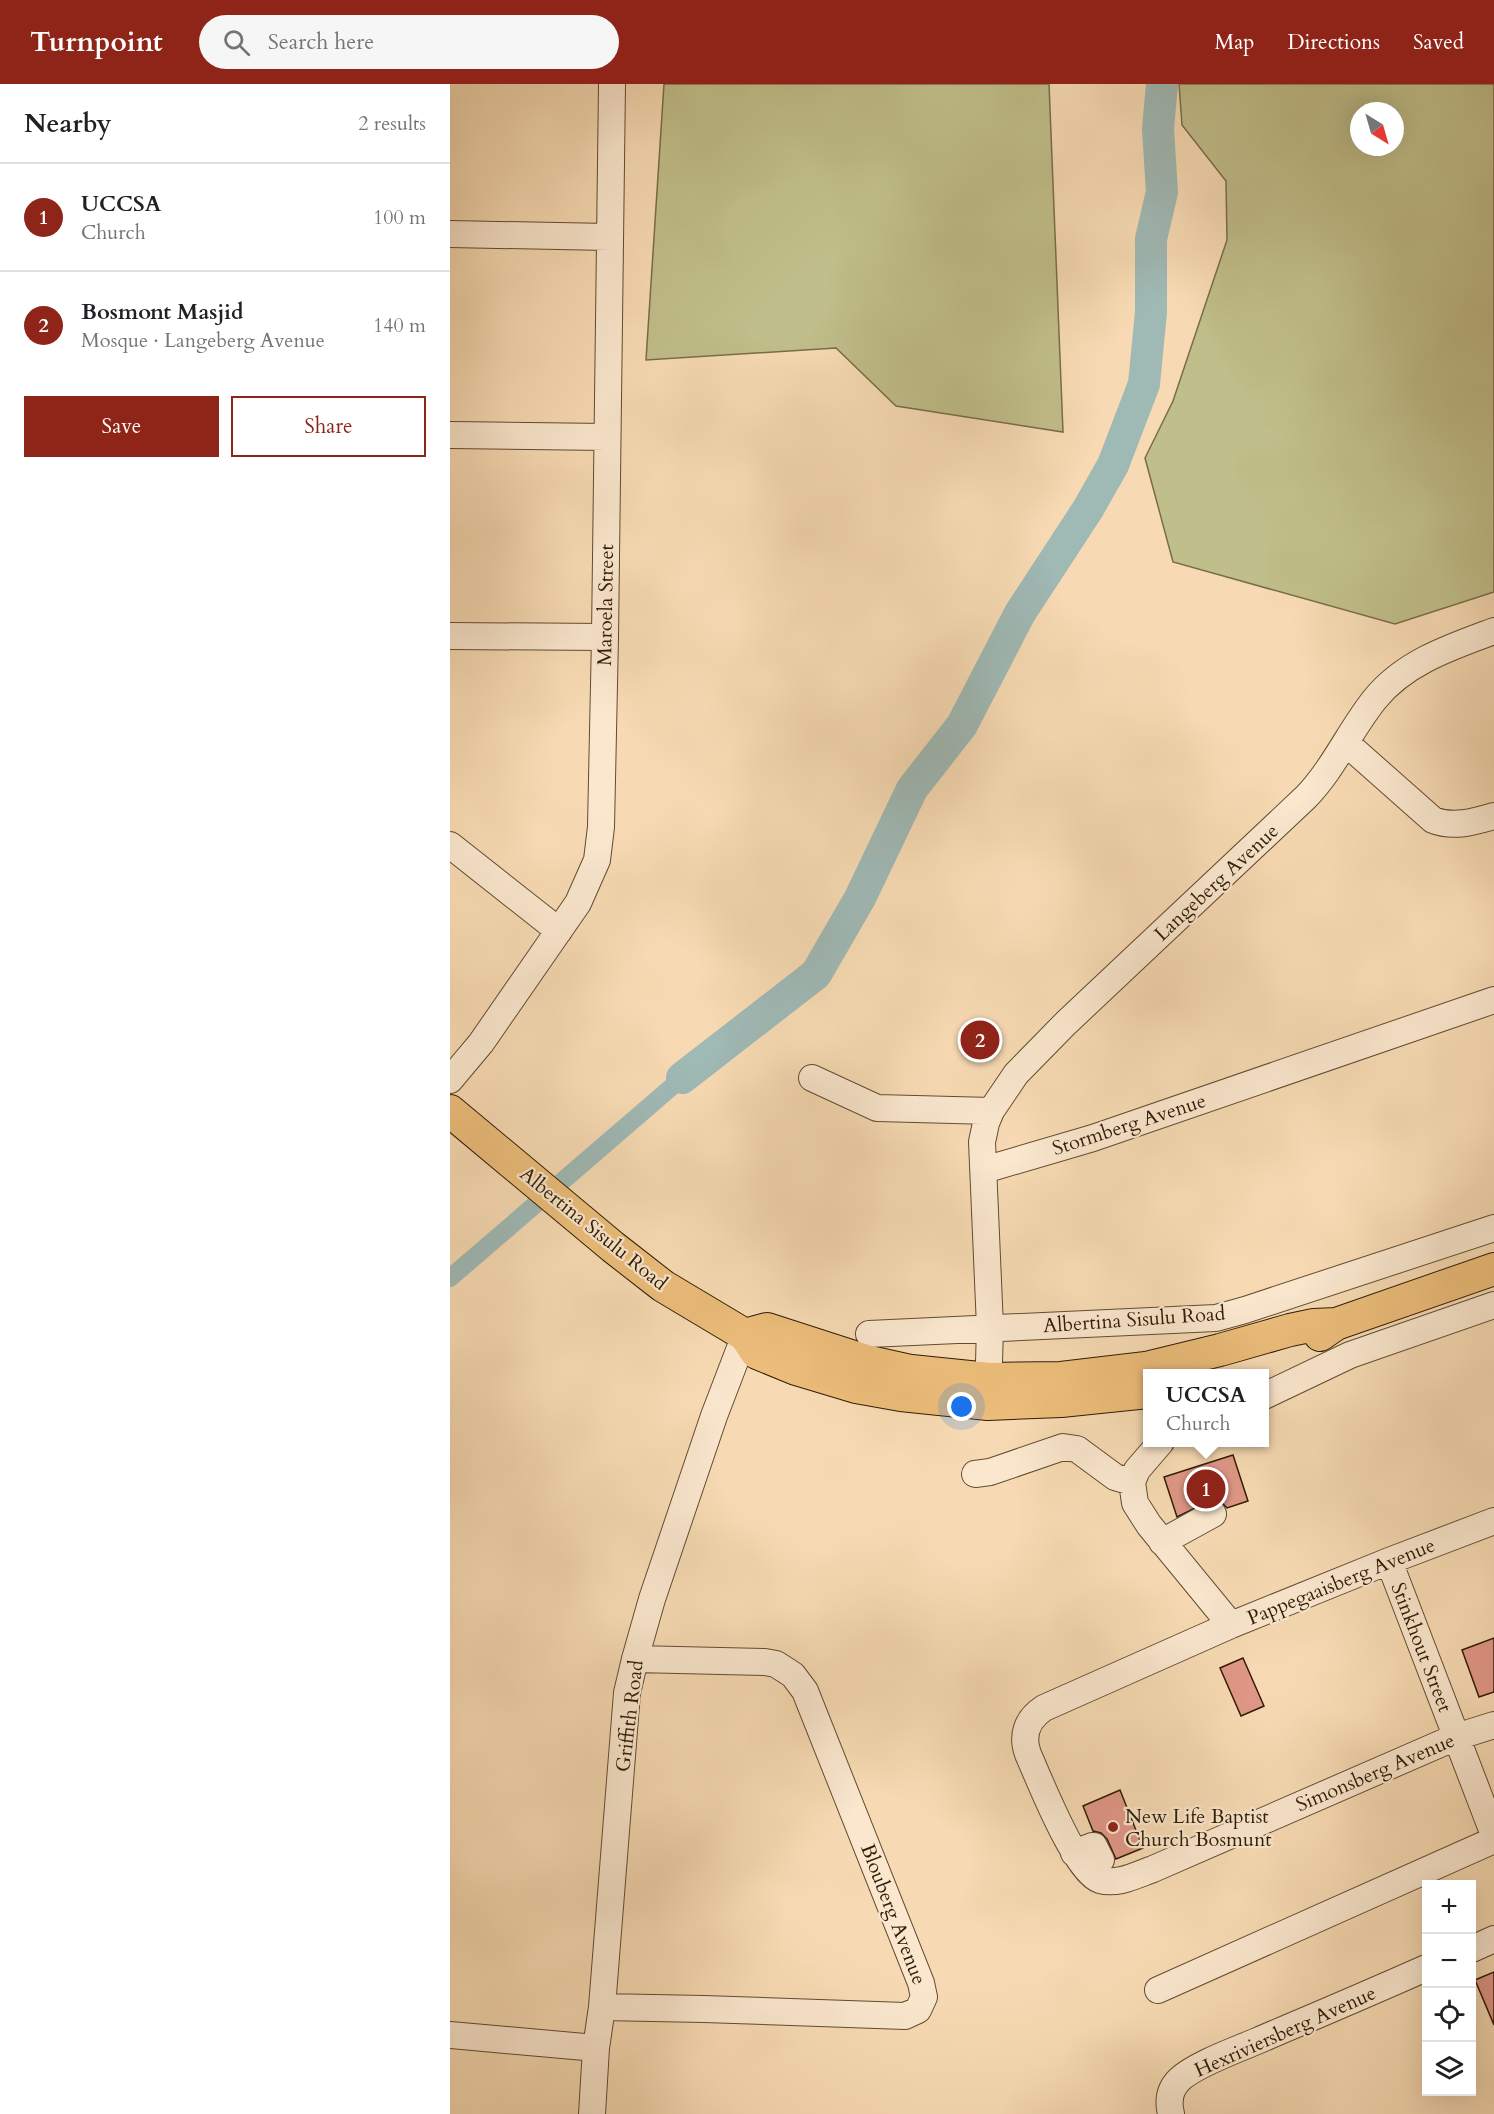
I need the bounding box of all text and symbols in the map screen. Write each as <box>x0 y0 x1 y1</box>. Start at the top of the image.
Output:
search box <box>199 15 619 69</box>
text: Turnpoint <box>30 23 163 61</box>
icon: search <box>220 26 253 59</box>
text: Search here <box>268 27 374 57</box>
text: Map <box>1214 28 1254 57</box>
text: Directions <box>1287 28 1380 57</box>
text: Saved <box>1413 28 1464 57</box>
north arrow <box>1350 102 1404 156</box>
text: Nearby <box>24 106 112 141</box>
text: 2 results <box>358 110 426 137</box>
text: UCCSA <box>81 189 161 219</box>
text: 1 <box>38 204 49 231</box>
text: 100 m <box>373 204 426 231</box>
text: Church <box>81 219 146 246</box>
text: Bosmont Masjid <box>81 297 244 327</box>
text: 2 <box>38 312 49 339</box>
text: 140 m <box>373 312 426 339</box>
text: Mosque · Langeberg Avenue <box>81 327 325 354</box>
button: Save <box>24 396 219 457</box>
button: Share <box>231 396 426 457</box>
street label: Maroela Street <box>591 543 620 666</box>
street label: Langeberg Avenue <box>1148 818 1284 947</box>
pin: 2 <box>960 1018 1000 1062</box>
street label: Stormberg Avenue <box>1049 1087 1209 1162</box>
street label: Albertina Sisulu Road <box>514 1160 673 1297</box>
street label: Albertina Sisulu Road <box>1042 1300 1226 1339</box>
popup <box>1143 1369 1269 1447</box>
text: UCCSA <box>1166 1380 1246 1410</box>
your location <box>947 1392 976 1421</box>
text: Church <box>1166 1410 1230 1437</box>
pin: 1 <box>1186 1466 1226 1512</box>
street label: Pappegaaisberg Avenue <box>1243 1531 1439 1631</box>
street label: Stinkhout Street <box>1384 1579 1459 1716</box>
street label: Griffith Road <box>609 1658 650 1774</box>
street label: Simonsberg Avenue <box>1292 1727 1459 1818</box>
place label: New Life Baptist Church Bosmunt <box>1125 1803 1272 1853</box>
marker: New Life Baptist Church Bosmunt <box>1106 1820 1120 1834</box>
street label: Blouberg Avenue <box>854 1840 933 1989</box>
map controls <box>1422 1880 1476 2096</box>
button: + <box>1422 1880 1476 1934</box>
button: − <box>1422 1934 1476 1988</box>
street label: Hexriviersberg Avenue <box>1190 1979 1380 2084</box>
button: locate <box>1422 1988 1476 2042</box>
button: layers <box>1422 2042 1476 2096</box>

